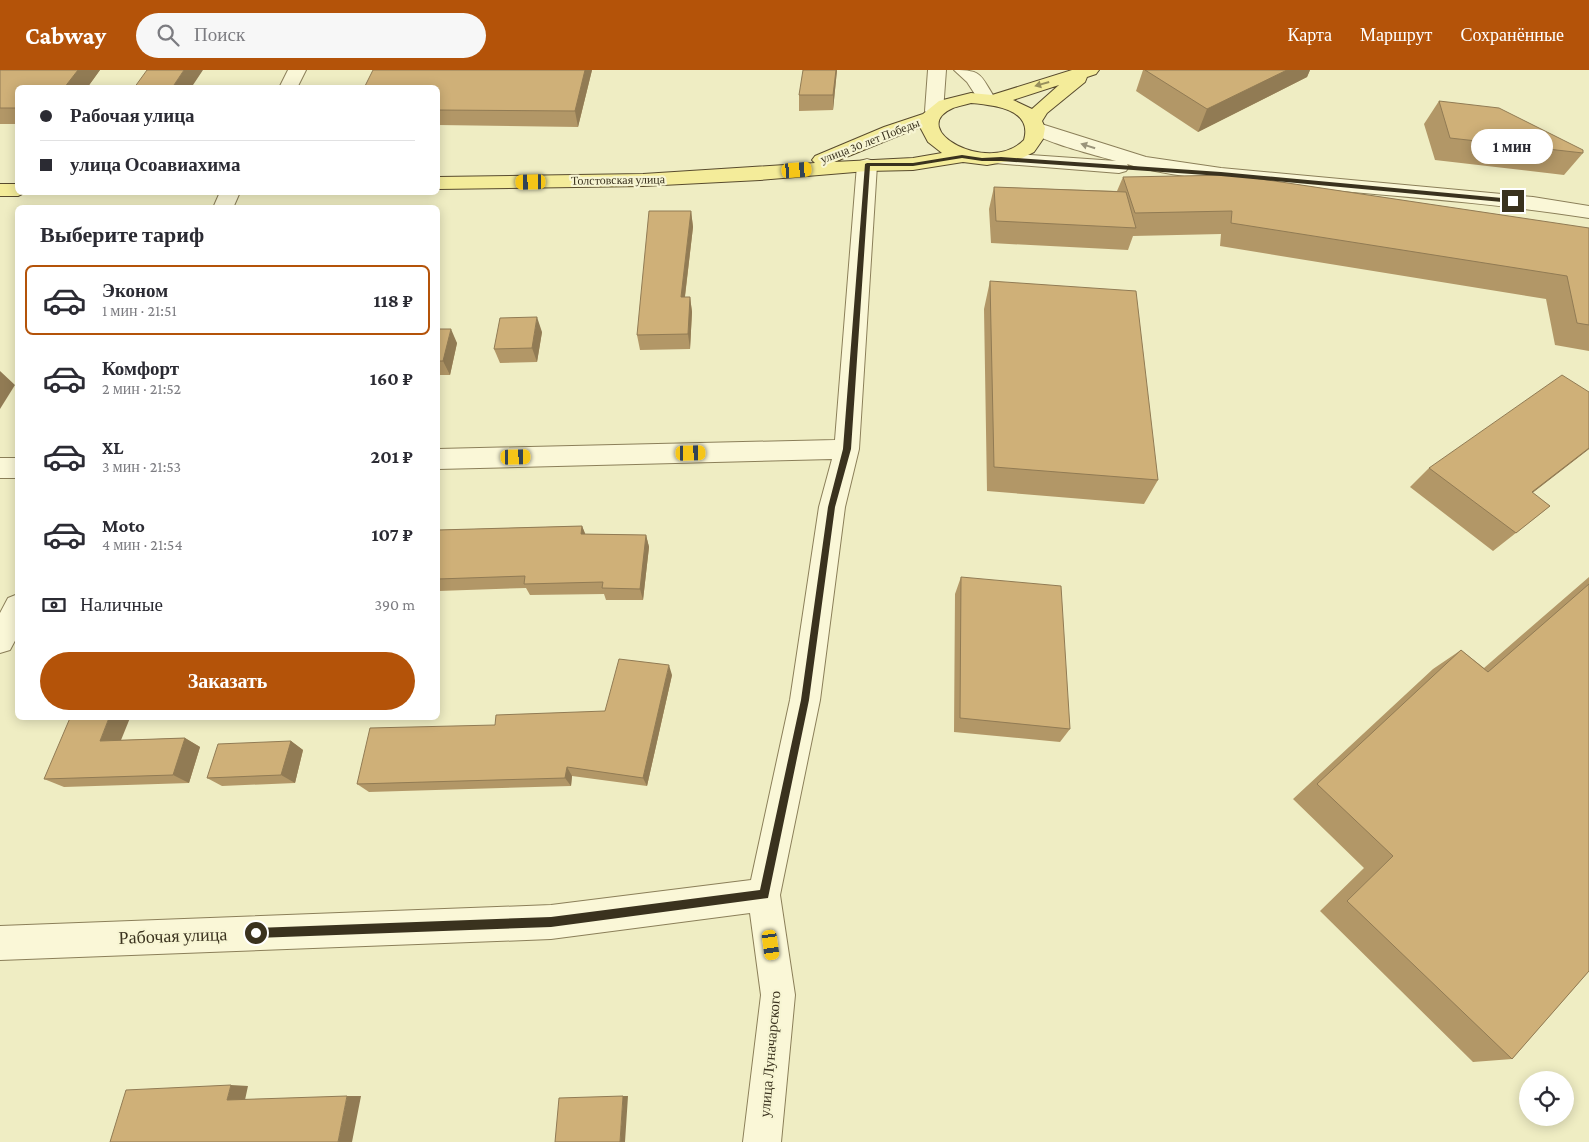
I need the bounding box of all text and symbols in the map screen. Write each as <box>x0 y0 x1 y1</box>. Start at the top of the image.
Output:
search box <box>136 13 486 58</box>
icon: search <box>154 21 182 49</box>
text: Cabway <box>25 22 106 49</box>
text: Поиск <box>194 24 245 45</box>
text: Карта <box>1287 25 1332 45</box>
text: Маршрут <box>1360 25 1432 45</box>
text: Сохранённые <box>1460 25 1564 45</box>
one-way arrow <box>1035 80 1050 88</box>
text: Рабочая улица <box>70 105 195 126</box>
street label: улица 30 лет Победы <box>818 116 922 166</box>
callout: 1 мин <box>1472 128 1554 164</box>
text: 1 мин <box>1493 138 1531 155</box>
one-way arrow <box>1080 142 1095 150</box>
text: улица Осоавиахима <box>70 154 240 175</box>
car <box>781 161 812 179</box>
street label: Толстовская улица <box>571 172 666 188</box>
car <box>515 174 546 190</box>
route end <box>1502 190 1524 212</box>
text: Выберите тариф <box>40 222 204 247</box>
icon: car <box>42 278 87 323</box>
text: Эконом <box>102 280 168 301</box>
text: 118 ₽ <box>374 290 413 311</box>
text: 1 мин · 21:51 <box>102 302 177 319</box>
icon: car <box>42 356 87 401</box>
text: Комфорт <box>102 358 179 379</box>
text: 160 ₽ <box>370 368 413 389</box>
text: 2 мин · 21:52 <box>102 380 181 397</box>
icon: car <box>42 434 87 479</box>
text: XL <box>102 437 124 458</box>
car <box>675 445 706 461</box>
text: 201 ₽ <box>370 446 413 467</box>
car <box>500 449 531 465</box>
text: 3 мин · 21:53 <box>102 458 181 475</box>
icon: car <box>42 512 87 557</box>
text: Moto <box>102 515 145 536</box>
text: 107 ₽ <box>371 524 413 545</box>
text: 4 мин · 21:54 <box>102 536 183 553</box>
icon: cash <box>40 591 68 619</box>
text: Наличные <box>80 594 163 615</box>
text: 390 m <box>374 596 415 613</box>
button: Заказать <box>40 652 415 710</box>
route start <box>245 922 267 944</box>
street label: Рабочая улица <box>118 924 228 948</box>
car <box>761 929 780 961</box>
street label: улица Луначарского <box>757 990 783 1118</box>
map controls <box>1519 1071 1574 1126</box>
button: locate <box>1519 1071 1574 1126</box>

